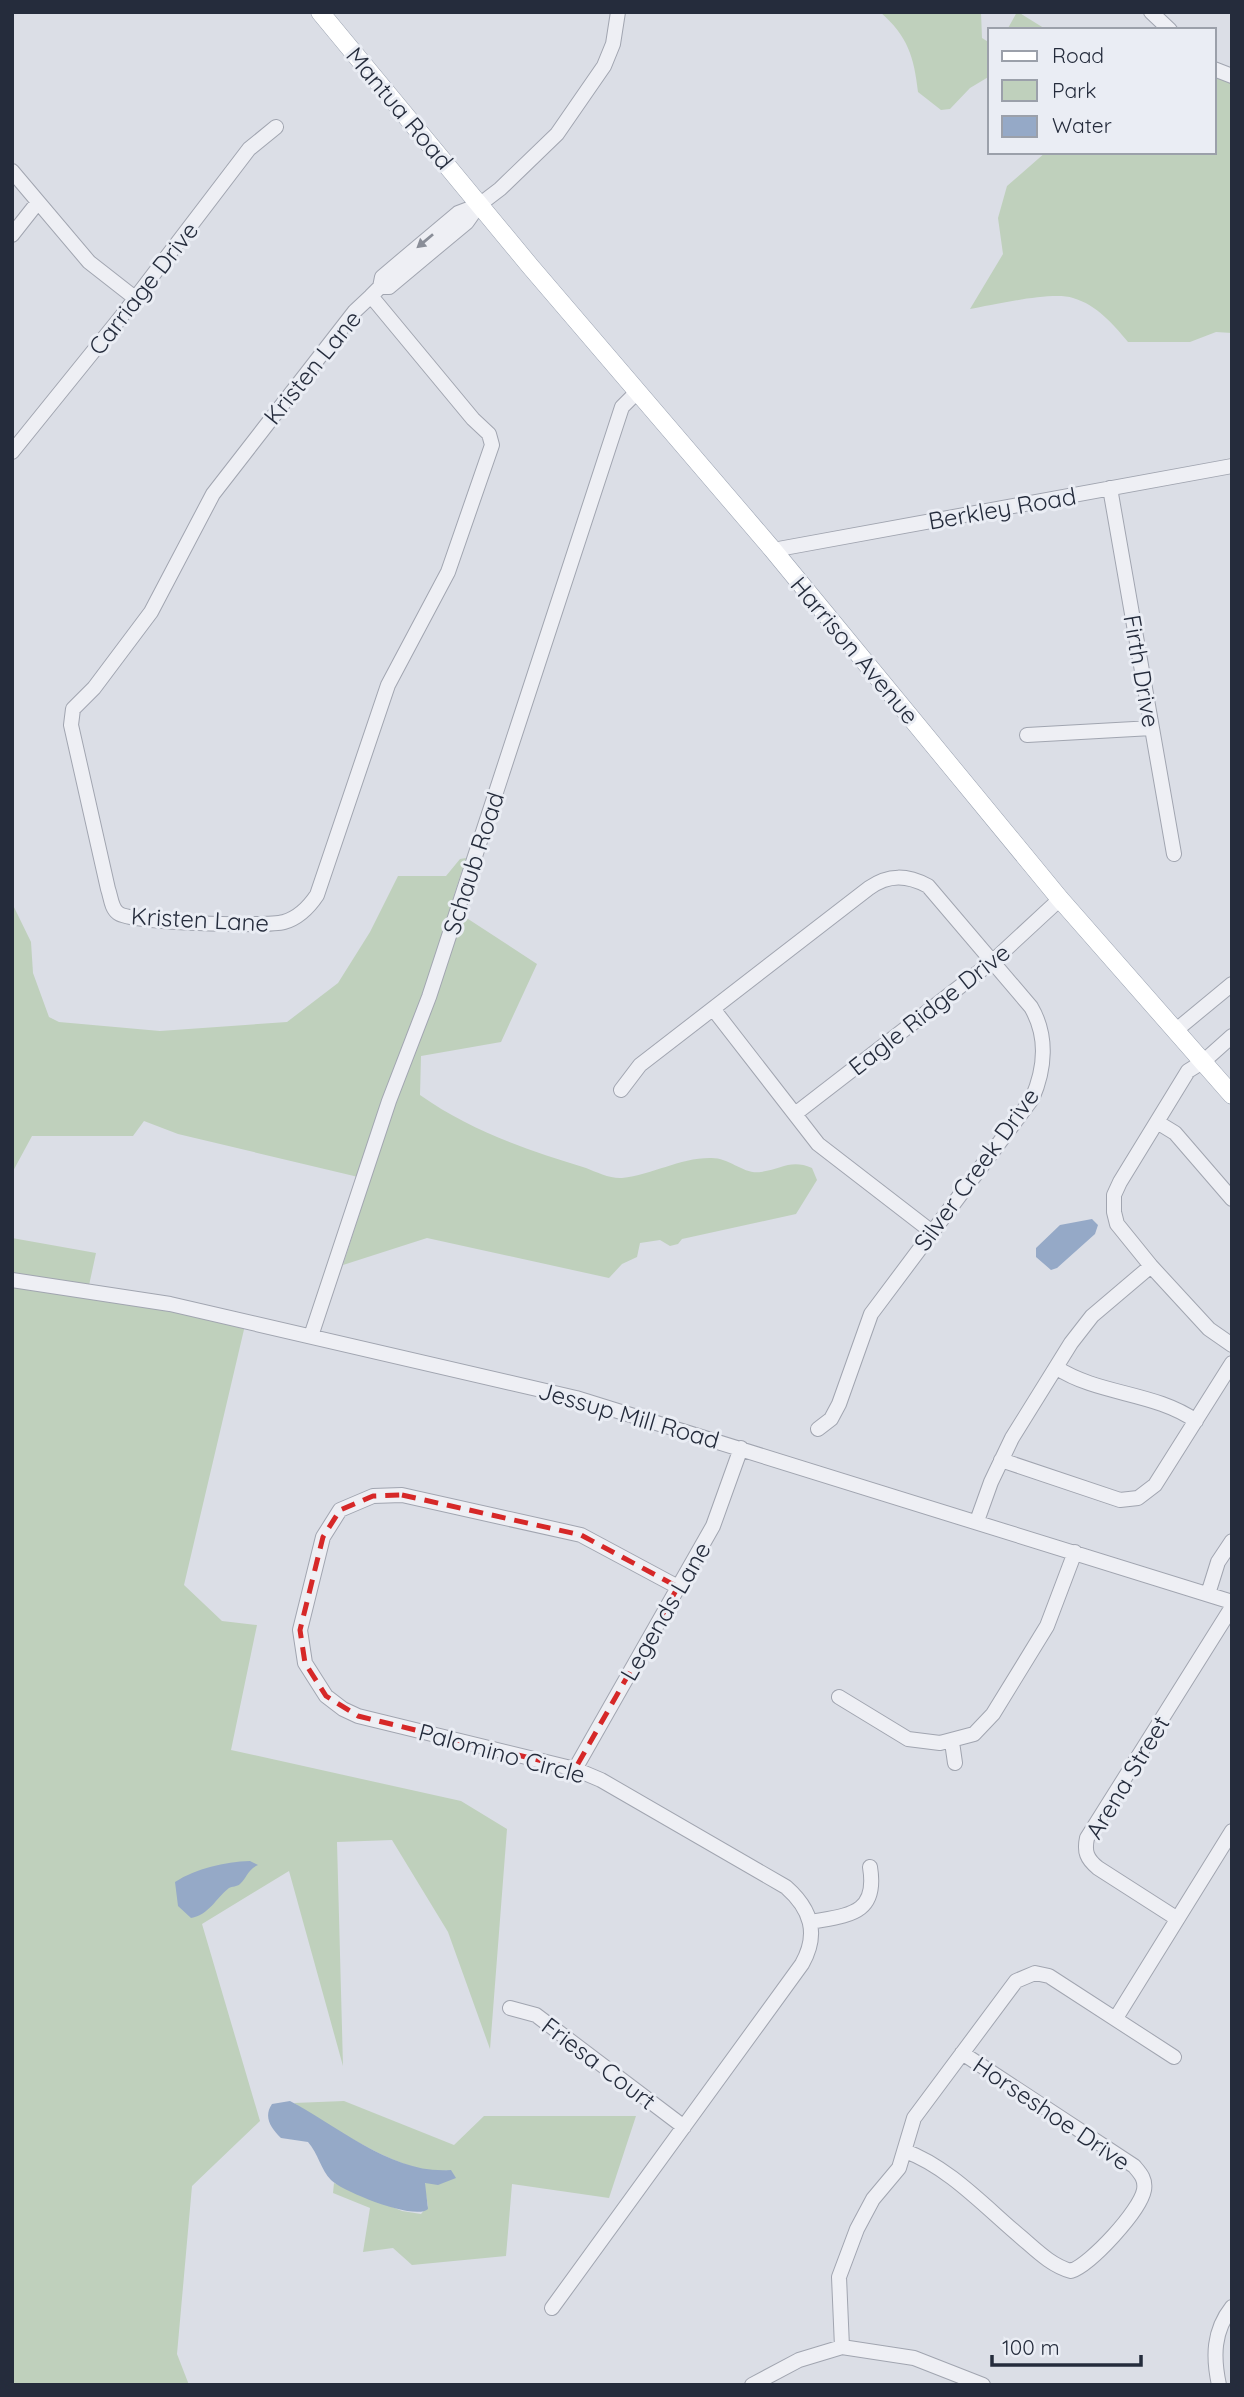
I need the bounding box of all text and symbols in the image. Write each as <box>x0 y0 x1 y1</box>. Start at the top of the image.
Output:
legend <box>988 28 1216 154</box>
street label: Mantua Road <box>340 41 460 175</box>
text: Road <box>1052 42 1104 68</box>
text: Park <box>1052 77 1096 103</box>
text: Water <box>1052 112 1112 138</box>
street label: Carriage Drive <box>82 215 204 361</box>
one-way arrow <box>416 233 433 248</box>
street label: Kristen Lane <box>257 304 367 430</box>
street label: Berkley Road <box>926 480 1078 536</box>
street label: Harrison Avenue <box>784 570 926 730</box>
street label: Firth Drive <box>1117 612 1167 730</box>
street label: Schaub Road <box>436 788 510 938</box>
street label: Kristen Lane <box>130 900 270 938</box>
street label: Eagle Ridge Drive <box>842 937 1016 1081</box>
street label: Silver Creek Drive <box>907 1082 1045 1256</box>
street label: Jessup Mill Road <box>535 1375 723 1455</box>
street label: Legends Lane <box>613 1536 717 1686</box>
street label: Arena Street <box>1079 1710 1175 1844</box>
street label: Palomino Circle <box>415 1716 589 1790</box>
street label: Friesa Court <box>536 2010 662 2116</box>
street label: Horseshoe Drive <box>968 2049 1136 2177</box>
scale bar <box>992 2324 1141 2368</box>
text: 100 m <box>1002 2334 1060 2360</box>

